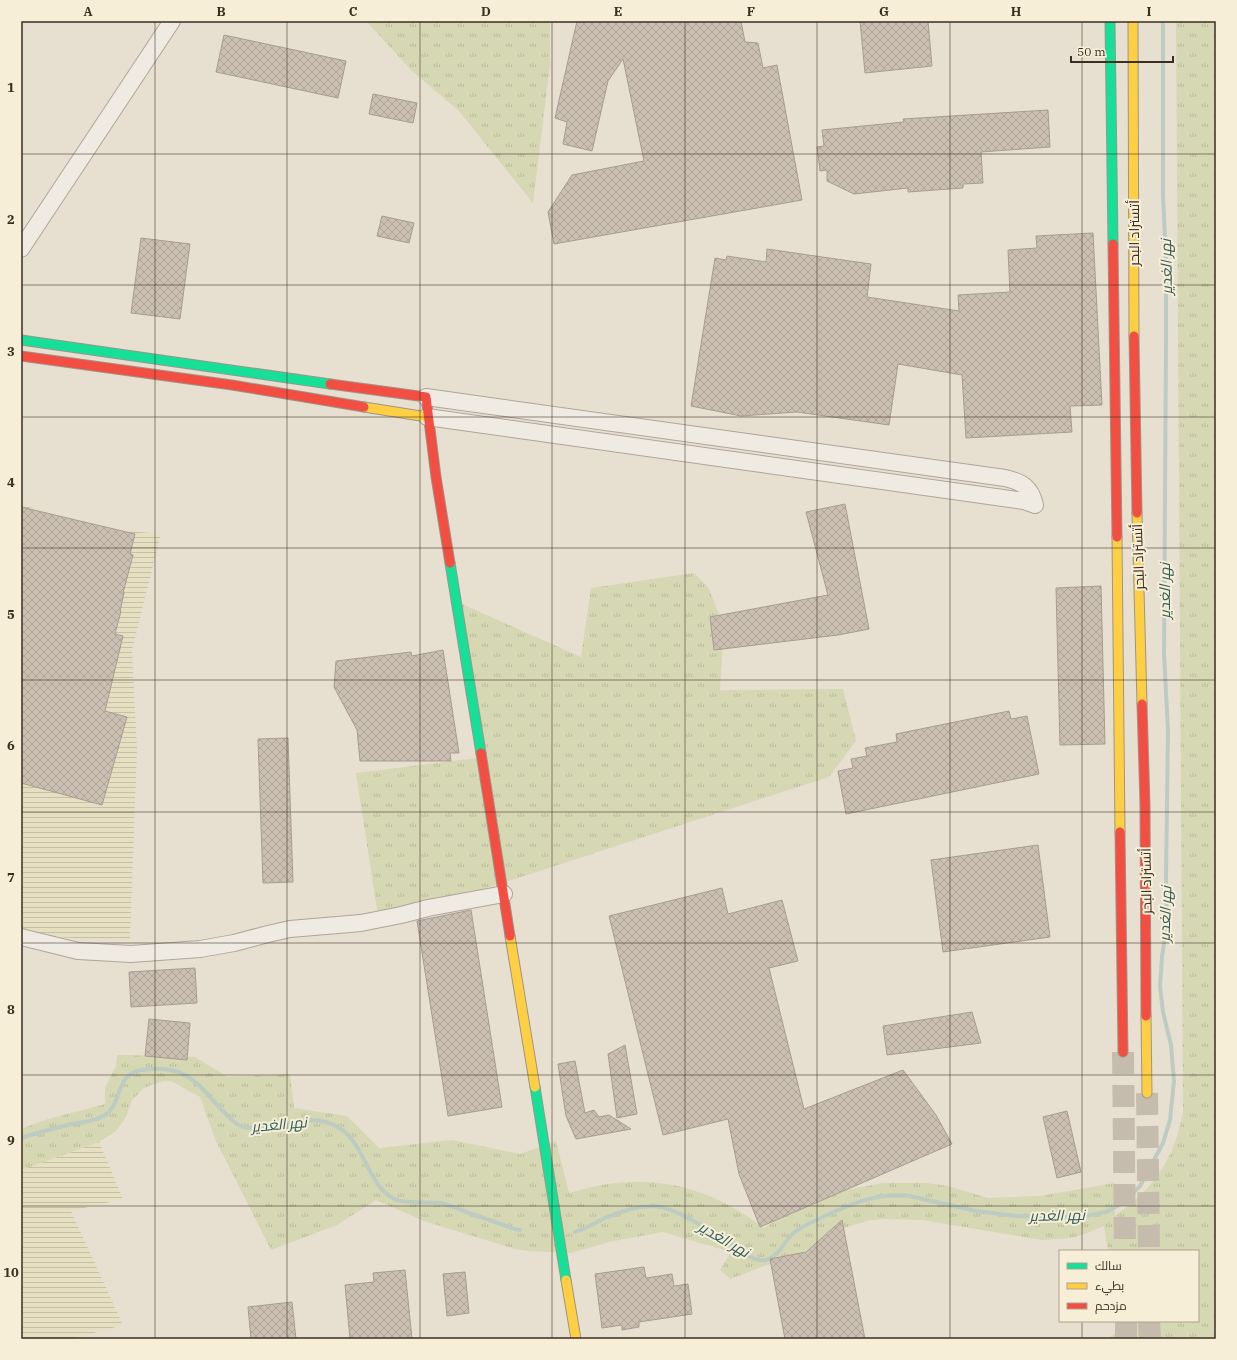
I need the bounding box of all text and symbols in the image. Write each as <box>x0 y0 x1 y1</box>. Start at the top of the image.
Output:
text: A <box>83 3 93 20</box>
text: B <box>216 3 226 20</box>
text: C <box>349 3 358 20</box>
text: D <box>481 3 491 20</box>
text: E <box>614 3 622 20</box>
text: F <box>747 3 755 20</box>
text: G <box>879 3 889 20</box>
text: H <box>1011 3 1022 20</box>
text: I <box>1147 3 1152 20</box>
scale bar <box>1071 38 1173 64</box>
text: 50 m <box>1077 44 1106 59</box>
text: 1 <box>7 79 15 96</box>
street label: أتستراد البحر <box>1125 200 1143 267</box>
text: 2 <box>7 211 15 228</box>
water label: نهر الغدير <box>1156 237 1176 297</box>
text: 3 <box>7 343 15 360</box>
text: 4 <box>7 474 15 491</box>
street label: أتستراد البحر <box>1128 523 1148 591</box>
water label: نهر الغدير <box>1155 561 1174 621</box>
text: 5 <box>7 606 15 623</box>
text: 6 <box>7 737 15 754</box>
street label: أتستراد البحر <box>1136 848 1156 915</box>
text: 7 <box>7 869 15 886</box>
water label: نهر الغدير <box>1154 884 1176 944</box>
text: 8 <box>7 1001 15 1018</box>
water label: نهر الغدير <box>248 1112 310 1136</box>
text: 9 <box>7 1132 15 1149</box>
water label: نهر الغدير <box>1027 1205 1087 1225</box>
water label: نهر الغدير <box>693 1216 755 1262</box>
legend <box>1059 1250 1199 1322</box>
text: سالك <box>1095 1258 1122 1273</box>
text: 10 <box>3 1264 19 1281</box>
text: بطيء <box>1095 1278 1124 1296</box>
text: مزدحم <box>1095 1298 1127 1314</box>

